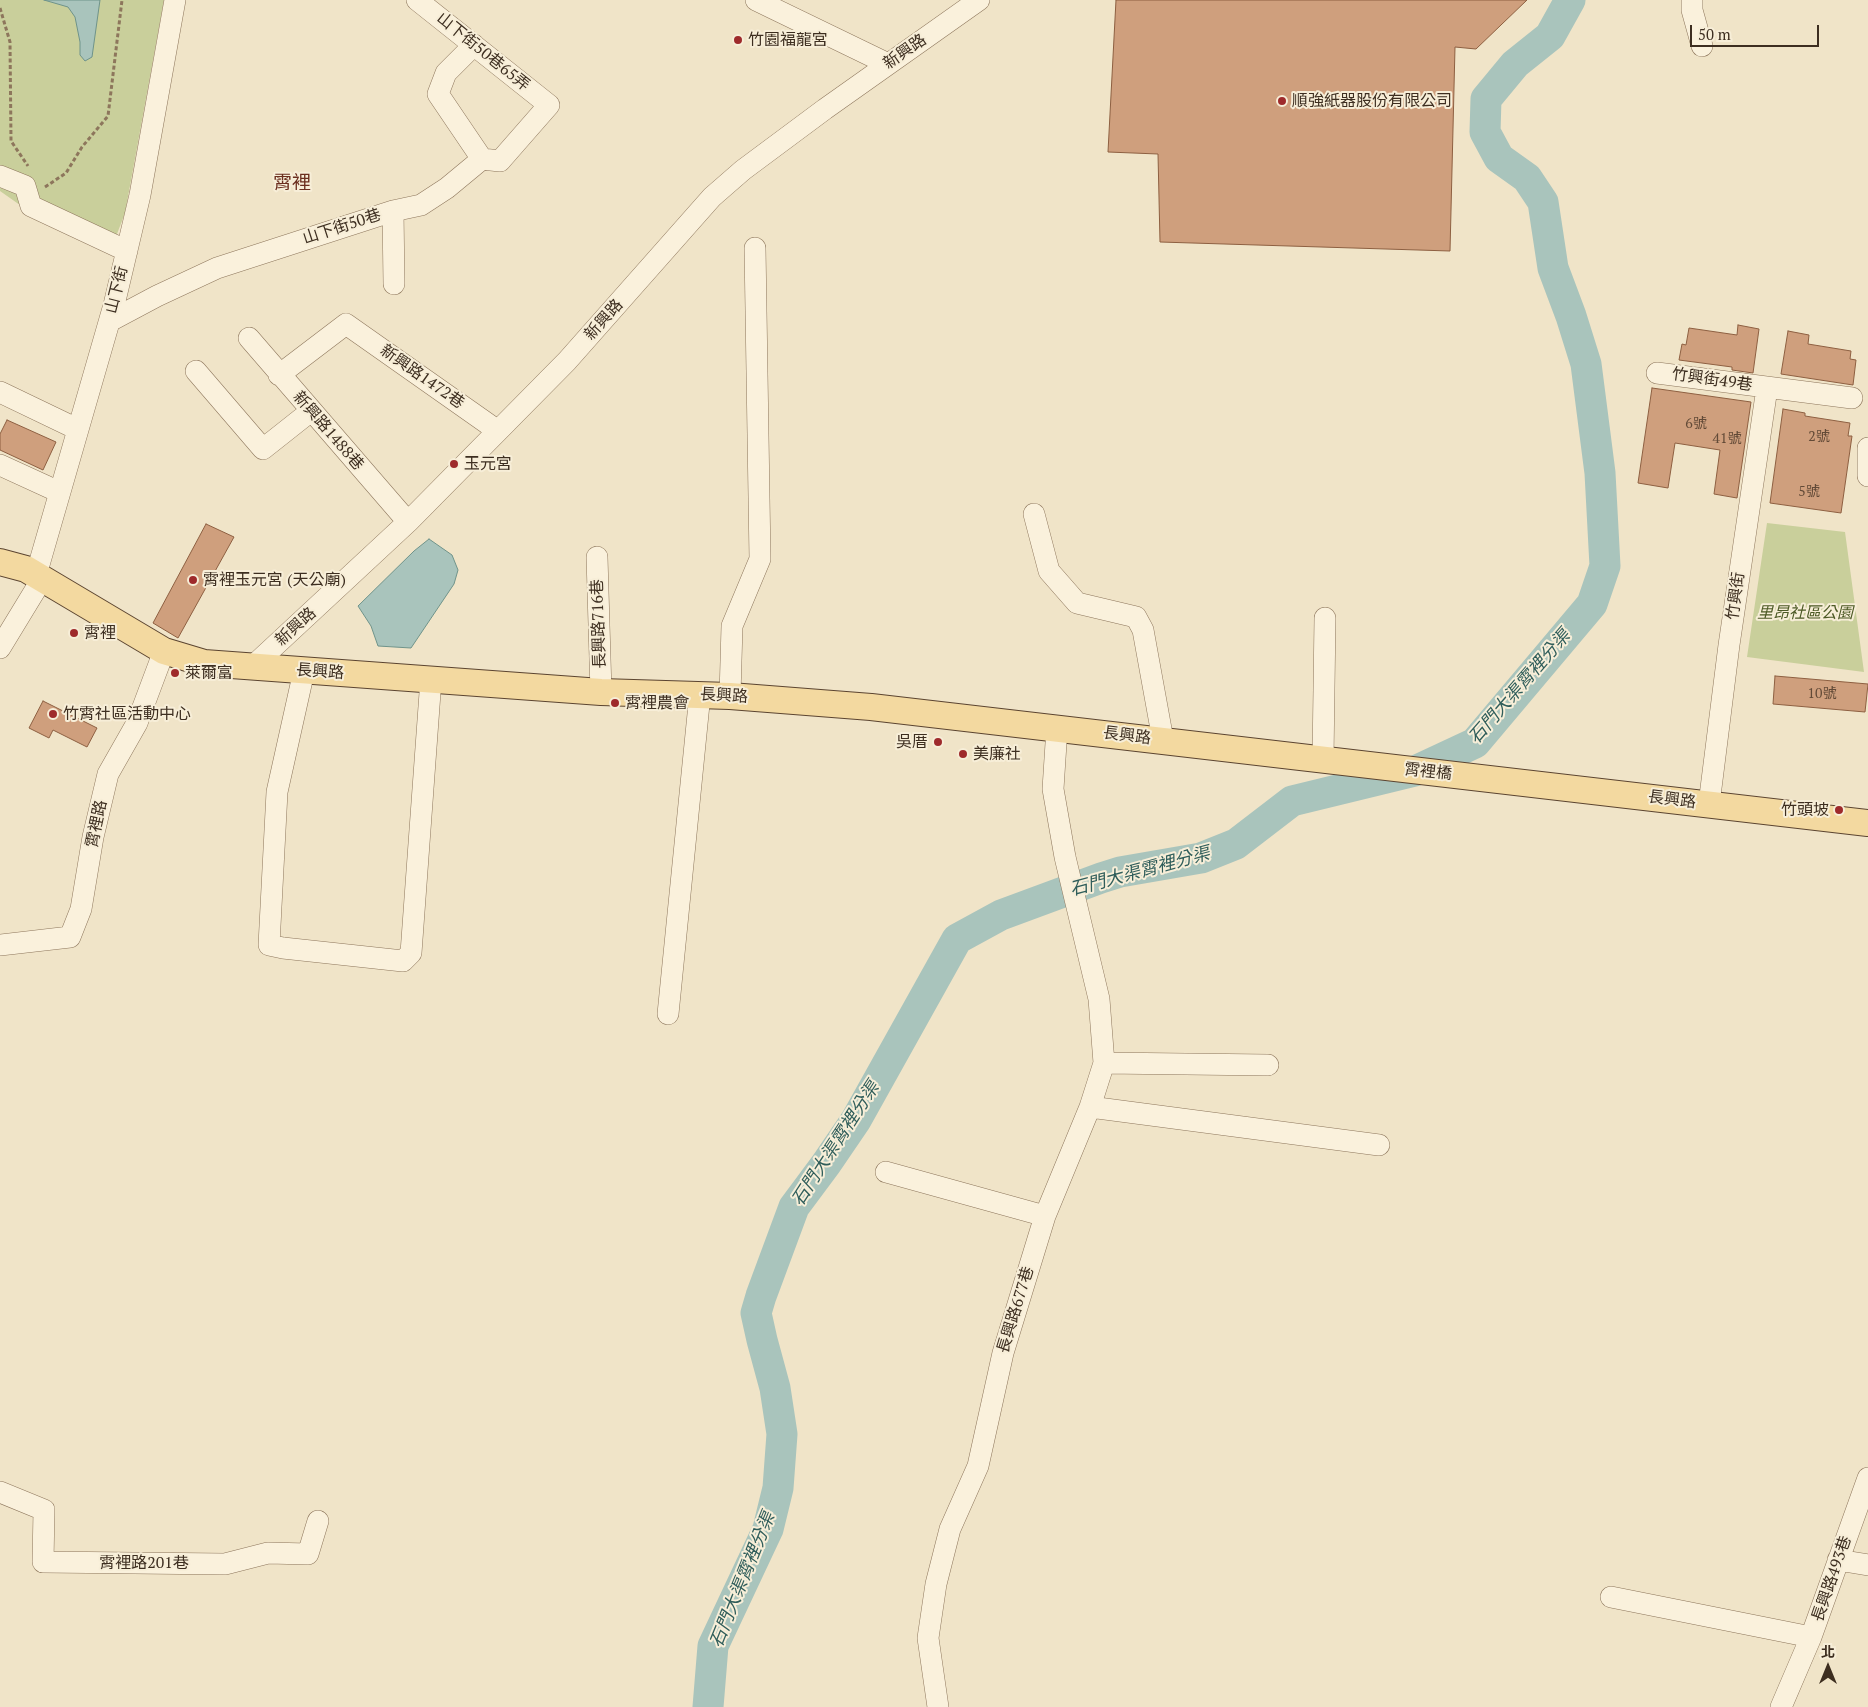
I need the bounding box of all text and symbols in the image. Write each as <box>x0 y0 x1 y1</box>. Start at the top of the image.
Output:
street label: 山下街50巷65弄 <box>433 9 533 95</box>
scale bar <box>1693 15 1822 47</box>
text: 50 m <box>1698 24 1731 44</box>
place label: 竹園福龍宮 <box>748 30 828 50</box>
street label: 新興路 <box>880 30 930 74</box>
marker: 竹園福龍宮 <box>732 34 744 46</box>
place label: 順強紙器股份有限公司 <box>1292 91 1452 111</box>
marker: 順強紙器股份有限公司 <box>1276 95 1288 107</box>
district label: 霄裡 <box>273 173 311 195</box>
street label: 山下街50巷 <box>300 205 384 249</box>
street label: 山下街 <box>102 264 132 316</box>
street label: 新興路 <box>581 296 627 344</box>
street label: 新興路1472巷 <box>376 341 468 413</box>
street label: 竹興街49巷 <box>1671 365 1753 395</box>
street label: 新興路1488巷 <box>289 388 367 474</box>
house number: 6號 <box>1685 416 1707 432</box>
house number: 2號 <box>1808 429 1830 445</box>
house number: 41號 <box>1713 431 1741 447</box>
place label: 玉元宮 <box>464 454 512 474</box>
marker: 玉元宮 <box>448 458 460 470</box>
house number: 5號 <box>1798 484 1820 500</box>
place label: 霄裡玉元宮 (天公廟) <box>203 570 346 590</box>
street label: 竹興街 <box>1723 571 1749 621</box>
marker: 霄裡玉元宮 (天公廟) <box>187 574 199 586</box>
street label: 長興路716巷 <box>588 579 610 669</box>
park label: 里昂社區公園 <box>1757 603 1853 623</box>
street label: 新興路 <box>272 604 320 650</box>
place label: 霄裡 <box>84 623 116 643</box>
water label: 石門大渠霄裡分渠 <box>1465 626 1575 748</box>
marker: 霄裡 <box>68 627 80 639</box>
street label: 長興路 <box>295 661 345 683</box>
place label: 萊爾富 <box>185 663 233 683</box>
marker: 萊爾富 <box>169 667 181 679</box>
street label: 長興路 <box>700 685 748 707</box>
house number: 10號 <box>1808 686 1836 702</box>
place label: 霄裡農會 <box>625 693 689 713</box>
marker: 霄裡農會 <box>609 697 621 709</box>
place label: 竹霄社區活動中心 <box>63 704 191 724</box>
marker: 竹霄社區活動中心 <box>47 708 59 720</box>
street label: 長興路 <box>1102 724 1152 748</box>
place label: 吳厝 <box>896 732 928 752</box>
marker: 吳厝 <box>932 736 944 748</box>
place label: 美廉社 <box>973 744 1021 764</box>
marker: 美廉社 <box>957 748 969 760</box>
street label: 霄裡橋 <box>1403 760 1453 784</box>
street label: 長興路 <box>1647 788 1697 812</box>
street label: 霄裡路 <box>83 799 111 849</box>
place label: 竹頭坡 <box>1781 800 1829 820</box>
marker: 竹頭坡 <box>1833 804 1845 816</box>
water label: 石門大渠霄裡分渠 <box>1068 843 1212 901</box>
water label: 石門大渠霄裡分渠 <box>788 1078 884 1210</box>
street label: 長興路677巷 <box>994 1264 1038 1356</box>
water label: 石門大渠霄裡分渠 <box>706 1509 780 1651</box>
street label: 長興路493巷 <box>1808 1534 1856 1624</box>
street label: 霄裡路201巷 <box>99 1553 189 1573</box>
north arrow <box>1803 1642 1853 1692</box>
text: 北 <box>1821 1642 1835 1661</box>

